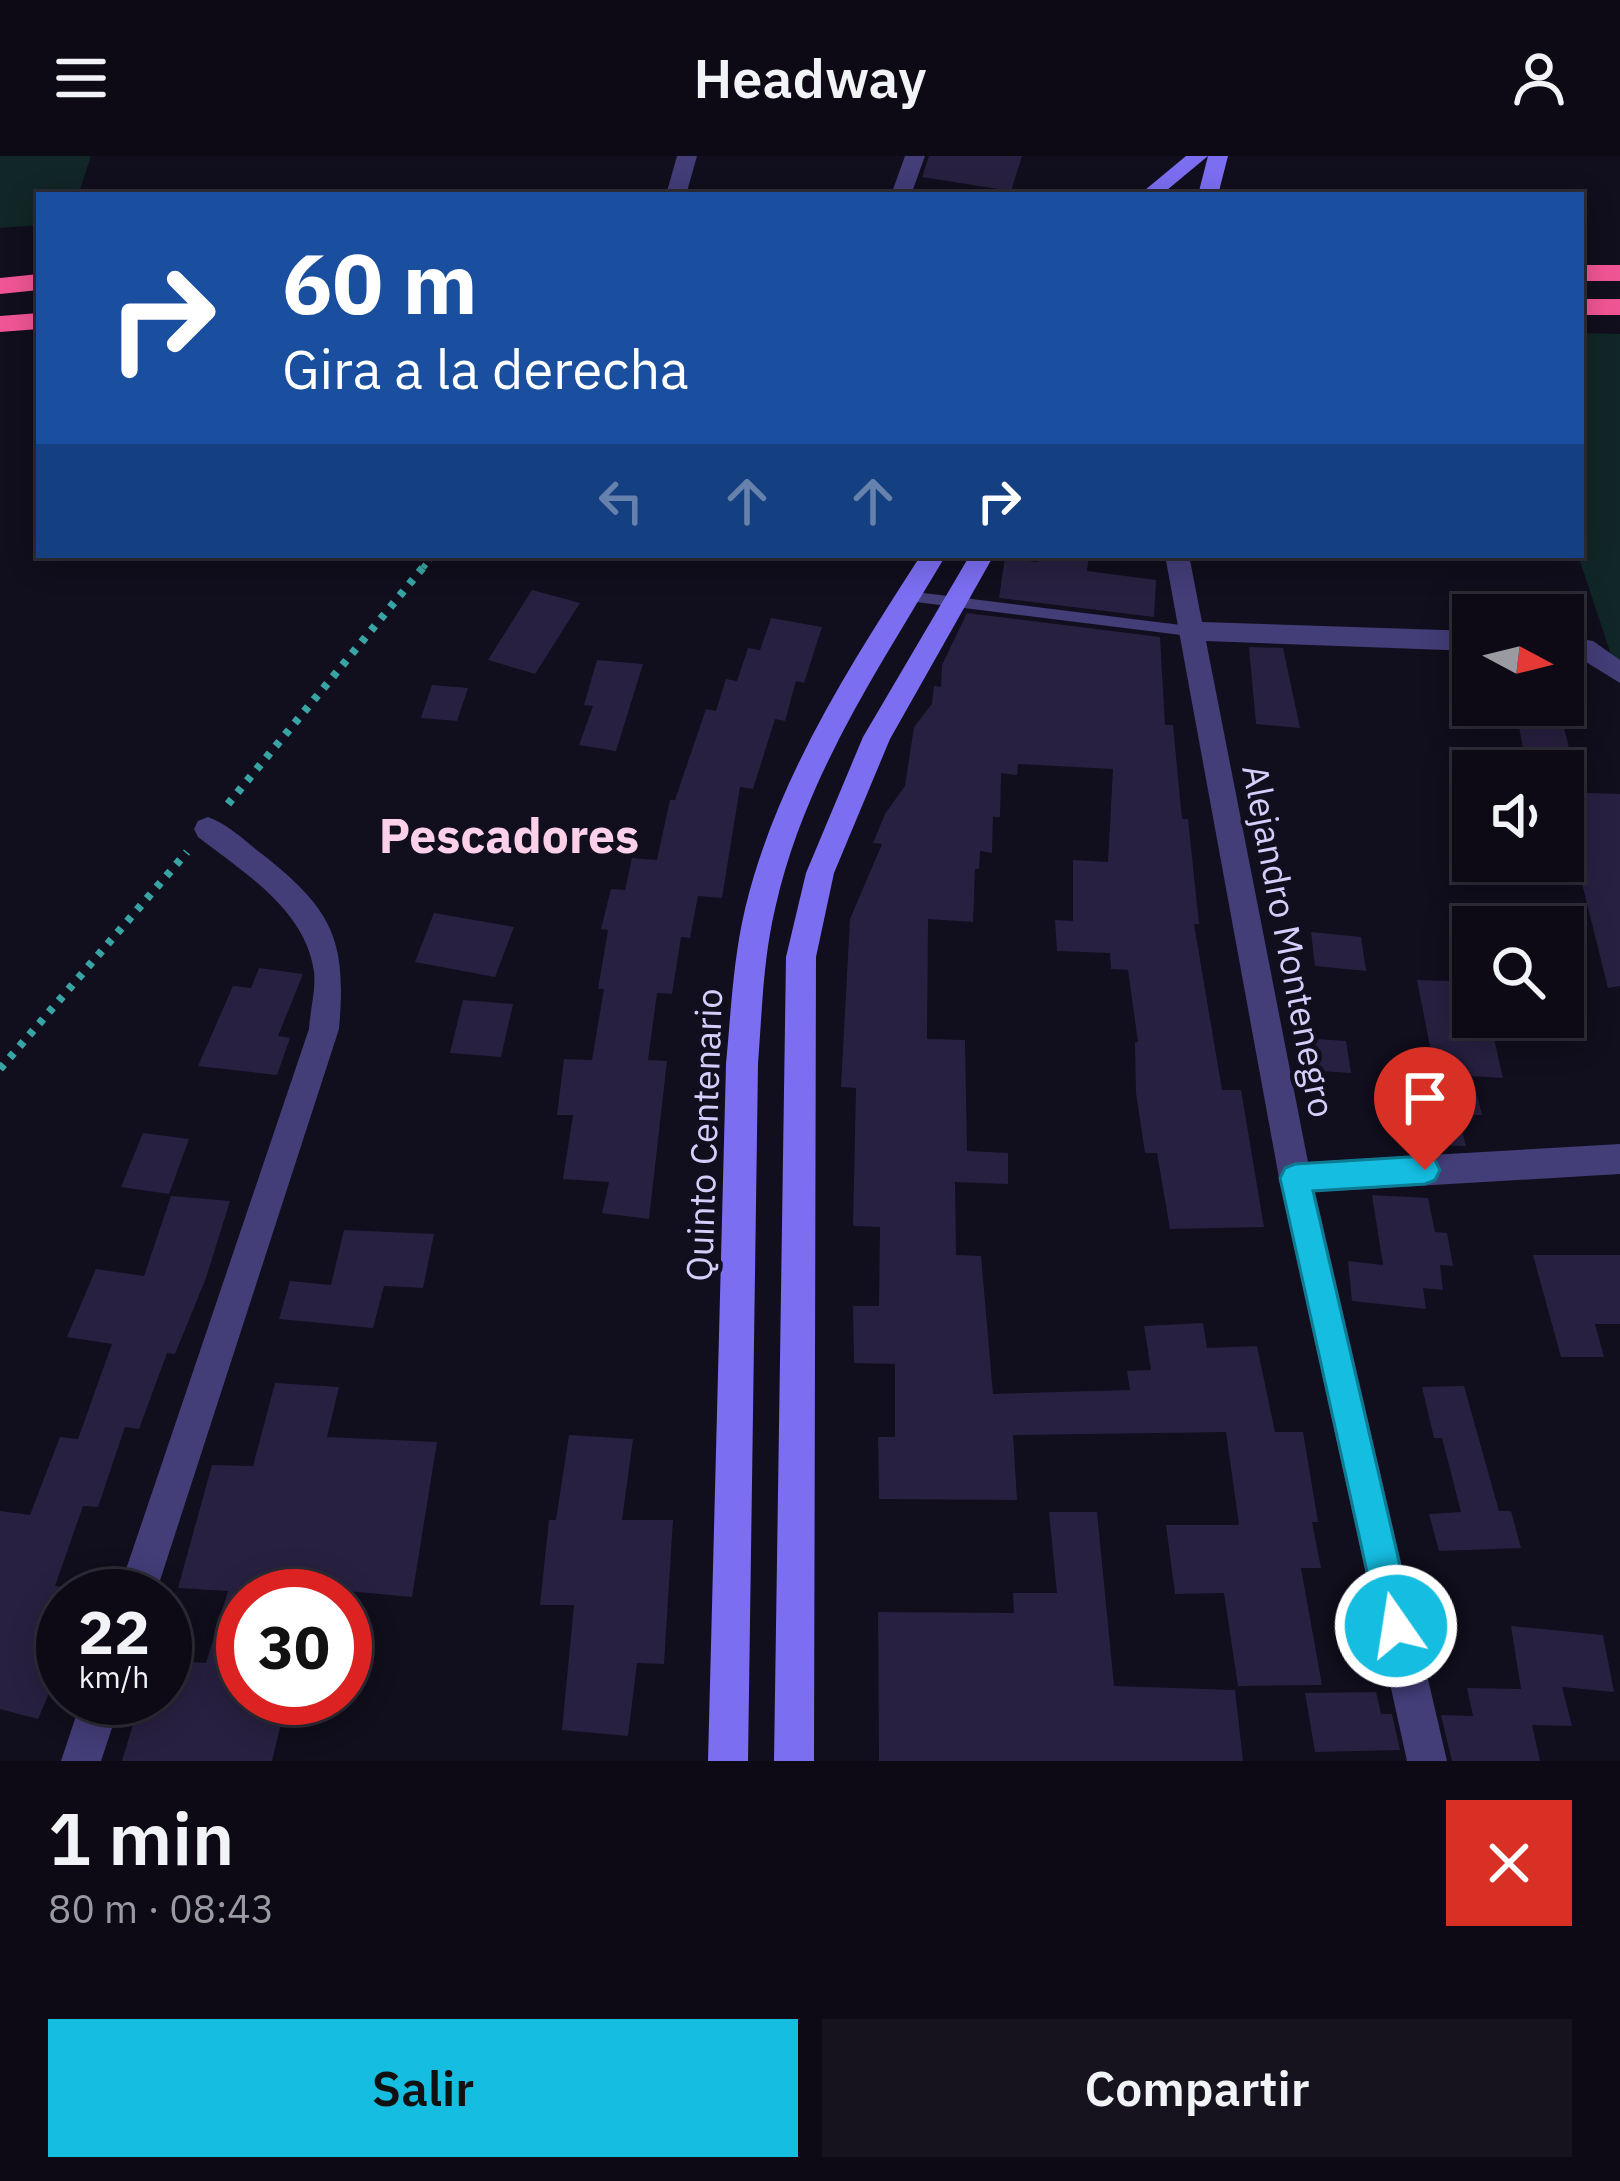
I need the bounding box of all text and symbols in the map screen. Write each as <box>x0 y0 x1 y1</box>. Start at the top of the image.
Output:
text: Headway <box>693 43 927 113</box>
icon: menu <box>48 45 114 111</box>
icon: person <box>1506 45 1572 111</box>
text: 60 m <box>282 228 478 337</box>
icon: right <box>84 240 240 396</box>
text: Gira a la derecha <box>282 334 689 404</box>
icon: left <box>588 468 654 534</box>
icon: ahead <box>714 468 780 534</box>
icon: ahead <box>840 468 906 534</box>
icon: right <box>966 468 1032 534</box>
north arrow <box>1452 594 1584 726</box>
map controls <box>1452 594 1584 1038</box>
button: sound <box>1452 750 1584 882</box>
street label: Alejandro Montenegro <box>1232 761 1347 1121</box>
district label: Pescadores <box>379 804 639 866</box>
button: search <box>1452 906 1584 1038</box>
street label: Quinto Centenario <box>675 988 732 1282</box>
pin <box>1374 1047 1476 1170</box>
icon: arrive <box>1392 1065 1458 1131</box>
position arrow <box>1333 1563 1459 1689</box>
speed limit sign: 30 <box>216 1569 372 1725</box>
text: 22 <box>78 1592 150 1671</box>
text: km/h <box>79 1657 149 1696</box>
text: 1 min <box>48 1791 234 1885</box>
button: close <box>1446 1800 1572 1926</box>
text: 80 m · 08:43 <box>48 1883 274 1934</box>
button: Salir <box>48 2019 798 2157</box>
button: Compartir <box>822 2019 1572 2157</box>

